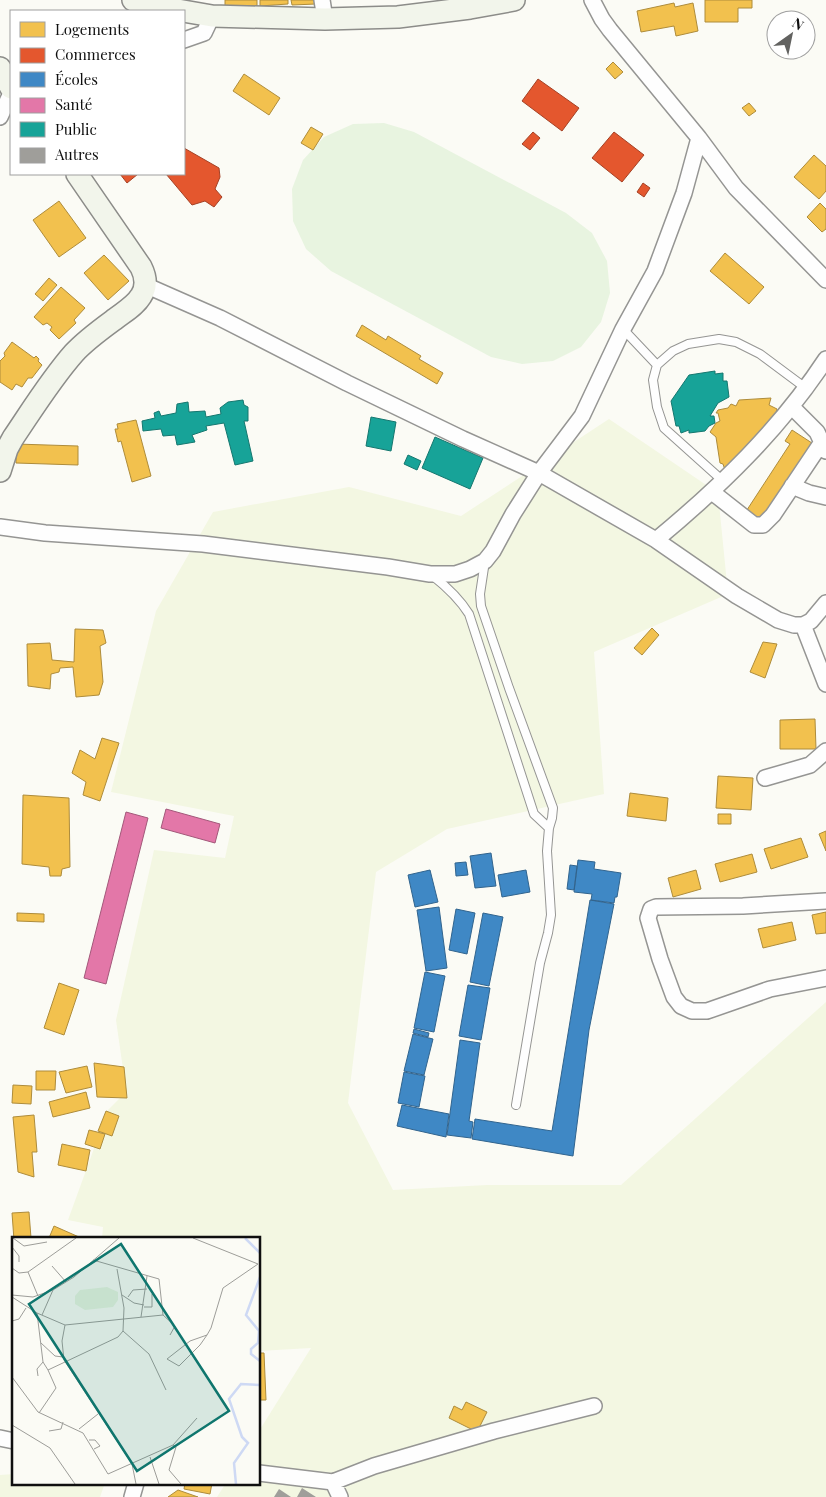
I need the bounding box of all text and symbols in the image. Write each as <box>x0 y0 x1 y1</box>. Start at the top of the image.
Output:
legend <box>10 10 185 175</box>
north arrow <box>766 10 816 60</box>
text: N <box>789 13 808 34</box>
text: Logements <box>55 19 129 39</box>
text: Commerces <box>55 44 136 64</box>
text: Écoles <box>55 69 98 89</box>
text: Santé <box>55 94 92 114</box>
text: Public <box>55 119 97 139</box>
text: Autres <box>54 144 99 164</box>
inset map <box>12 1237 260 1484</box>

